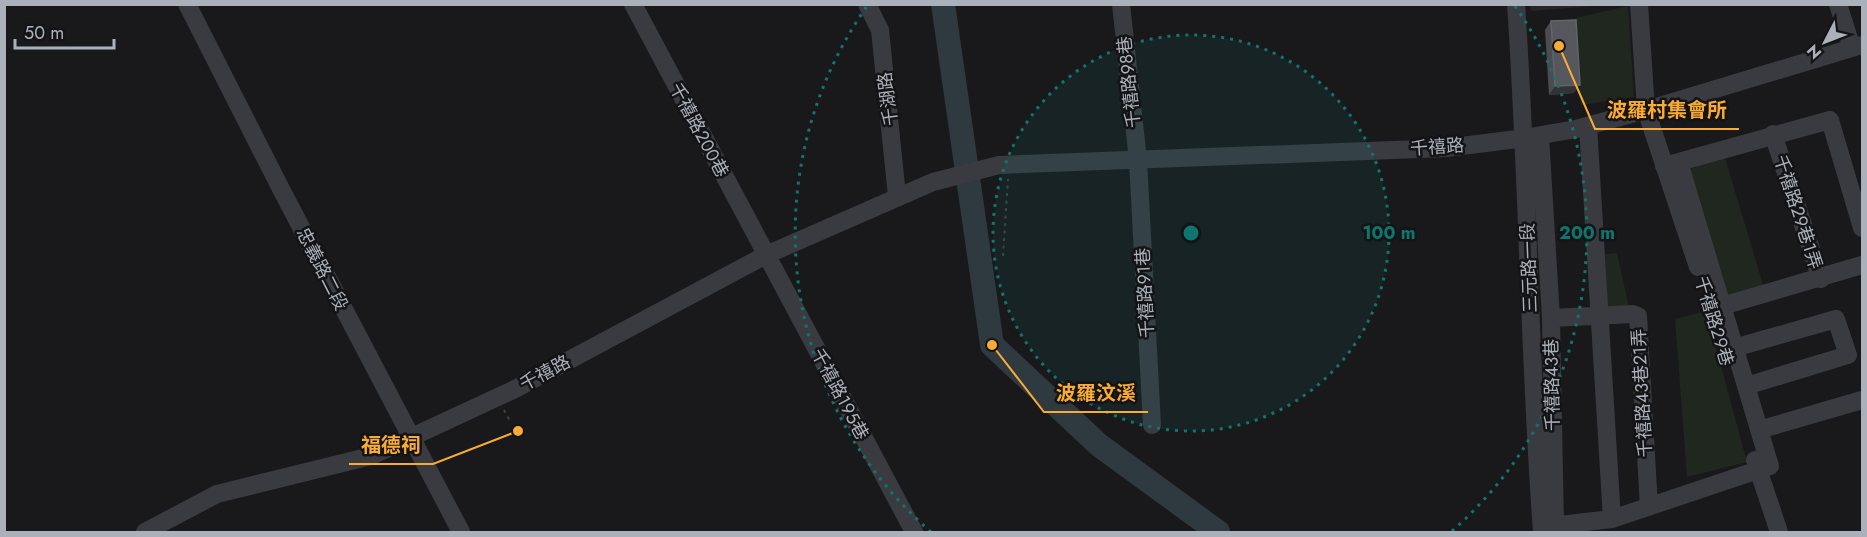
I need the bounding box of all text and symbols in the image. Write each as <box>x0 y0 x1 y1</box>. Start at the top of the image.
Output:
scale bar <box>15 12 114 50</box>
north arrow <box>1795 12 1855 72</box>
text: 50 m <box>24 20 64 46</box>
street label: 千禧路98巷 <box>1111 35 1147 129</box>
text: N <box>1801 39 1827 64</box>
street label: 千湖路 <box>872 71 904 127</box>
street label: 千禧路200巷 <box>663 78 735 182</box>
callout: 波羅村集會所 <box>1595 91 1739 129</box>
text: 波羅村集會所 <box>1607 96 1727 125</box>
street label: 千禧路 <box>1409 132 1465 162</box>
street label: 千禧路29巷1弄 <box>1767 152 1829 272</box>
text: 100 m <box>1362 220 1416 246</box>
text: 200 m <box>1559 220 1615 246</box>
street label: 忠義路二段 <box>290 223 354 315</box>
centre of rings <box>1181 223 1201 243</box>
street label: 三元路一段 <box>1514 223 1544 313</box>
street label: 千禧路91巷 <box>1130 247 1160 339</box>
street label: 千禧路29巷 <box>1688 273 1740 369</box>
street label: 千禧路43巷21弄 <box>1626 328 1658 458</box>
street label: 千禧路43巷 <box>1538 339 1566 431</box>
street label: 千禧路195巷 <box>805 343 875 445</box>
street label: 千禧路 <box>515 349 575 397</box>
callout: 波羅汶溪 <box>1044 374 1148 412</box>
text: 波羅汶溪 <box>1056 379 1136 408</box>
callout: 福德祠 <box>349 426 433 464</box>
text: 福德祠 <box>361 431 421 460</box>

